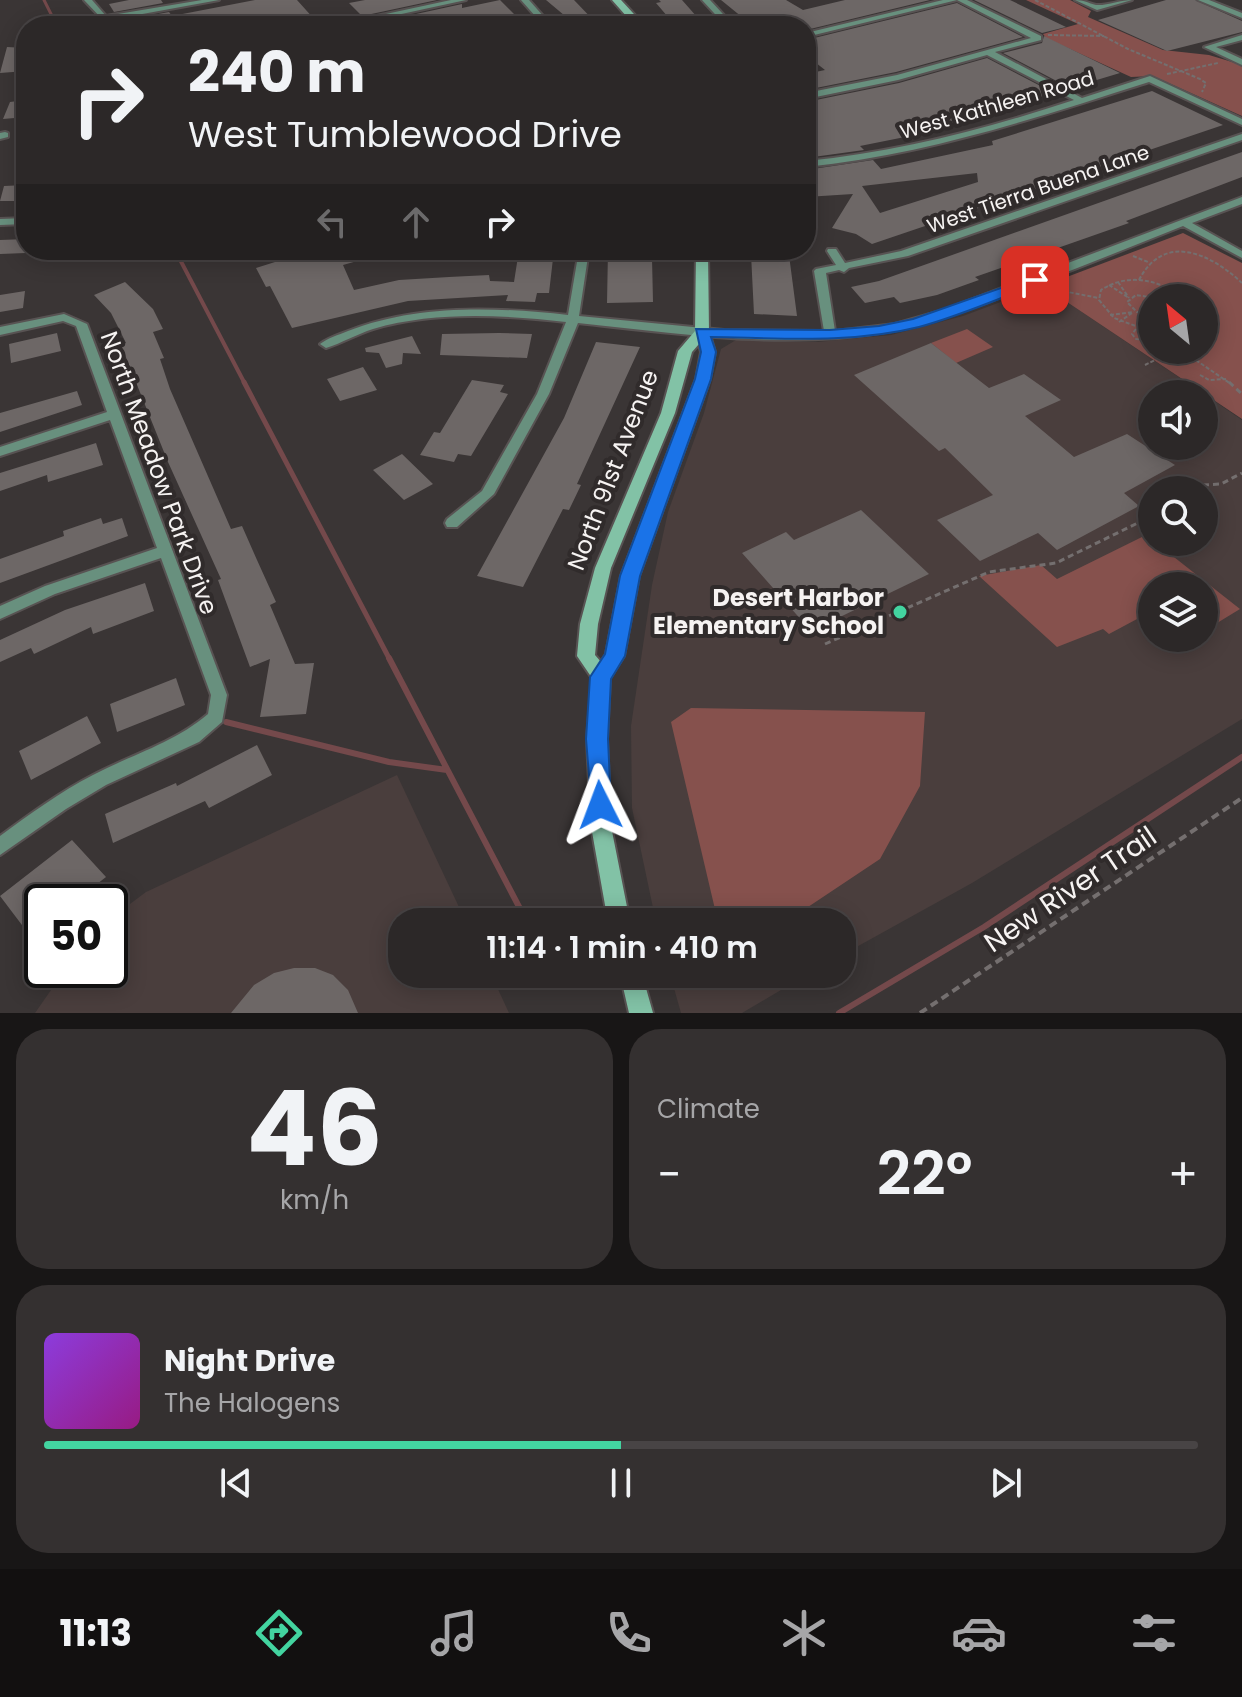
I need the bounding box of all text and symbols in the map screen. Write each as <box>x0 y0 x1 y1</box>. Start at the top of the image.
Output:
text: 240 m <box>188 33 366 112</box>
icon: right <box>56 48 160 152</box>
street label: West Kathleen Road <box>897 64 1097 146</box>
text: West Tumblewood Drive <box>188 109 622 160</box>
street label: West Tierra Buena Lane <box>923 138 1153 240</box>
icon: left <box>310 200 354 244</box>
icon: ahead <box>394 200 438 244</box>
icon: right <box>478 200 522 244</box>
pin <box>1001 246 1069 314</box>
icon: arrive <box>1013 258 1057 302</box>
north arrow <box>1138 284 1218 364</box>
map controls <box>1138 284 1218 652</box>
street label: North Meadow Park Drive <box>93 327 226 619</box>
street label: North 91st Avenue <box>559 365 666 575</box>
button: sound <box>1138 380 1218 460</box>
button: search <box>1138 476 1218 556</box>
button: layers <box>1138 572 1218 652</box>
place label: Desert Harbor Elementary School <box>653 581 884 642</box>
marker: Desert Harbor Elementary School <box>891 603 909 621</box>
position arrow <box>558 763 642 847</box>
street label: New River Trail <box>976 817 1164 962</box>
speed limit sign: 50 <box>24 884 128 988</box>
text: 11:14 · 1 min · 410 m <box>486 926 758 969</box>
text: 46 <box>246 1056 383 1201</box>
text: Climate <box>657 1091 760 1127</box>
text: 22° <box>877 1132 972 1216</box>
text: − <box>657 1144 681 1205</box>
text: + <box>1168 1144 1198 1205</box>
text: km/h <box>280 1182 349 1218</box>
text: Night Drive <box>164 1339 335 1382</box>
text: The Halogens <box>164 1385 340 1421</box>
icon: previous <box>214 1461 258 1505</box>
icon: pause <box>599 1461 643 1505</box>
icon: next <box>984 1461 1028 1505</box>
icon: directions <box>251 1605 307 1661</box>
icon: music <box>426 1605 482 1661</box>
icon: phone <box>601 1605 657 1661</box>
icon: climate <box>776 1605 832 1661</box>
icon: car <box>951 1605 1007 1661</box>
icon: filters <box>1126 1605 1182 1661</box>
text: 11:13 <box>60 1608 132 1659</box>

